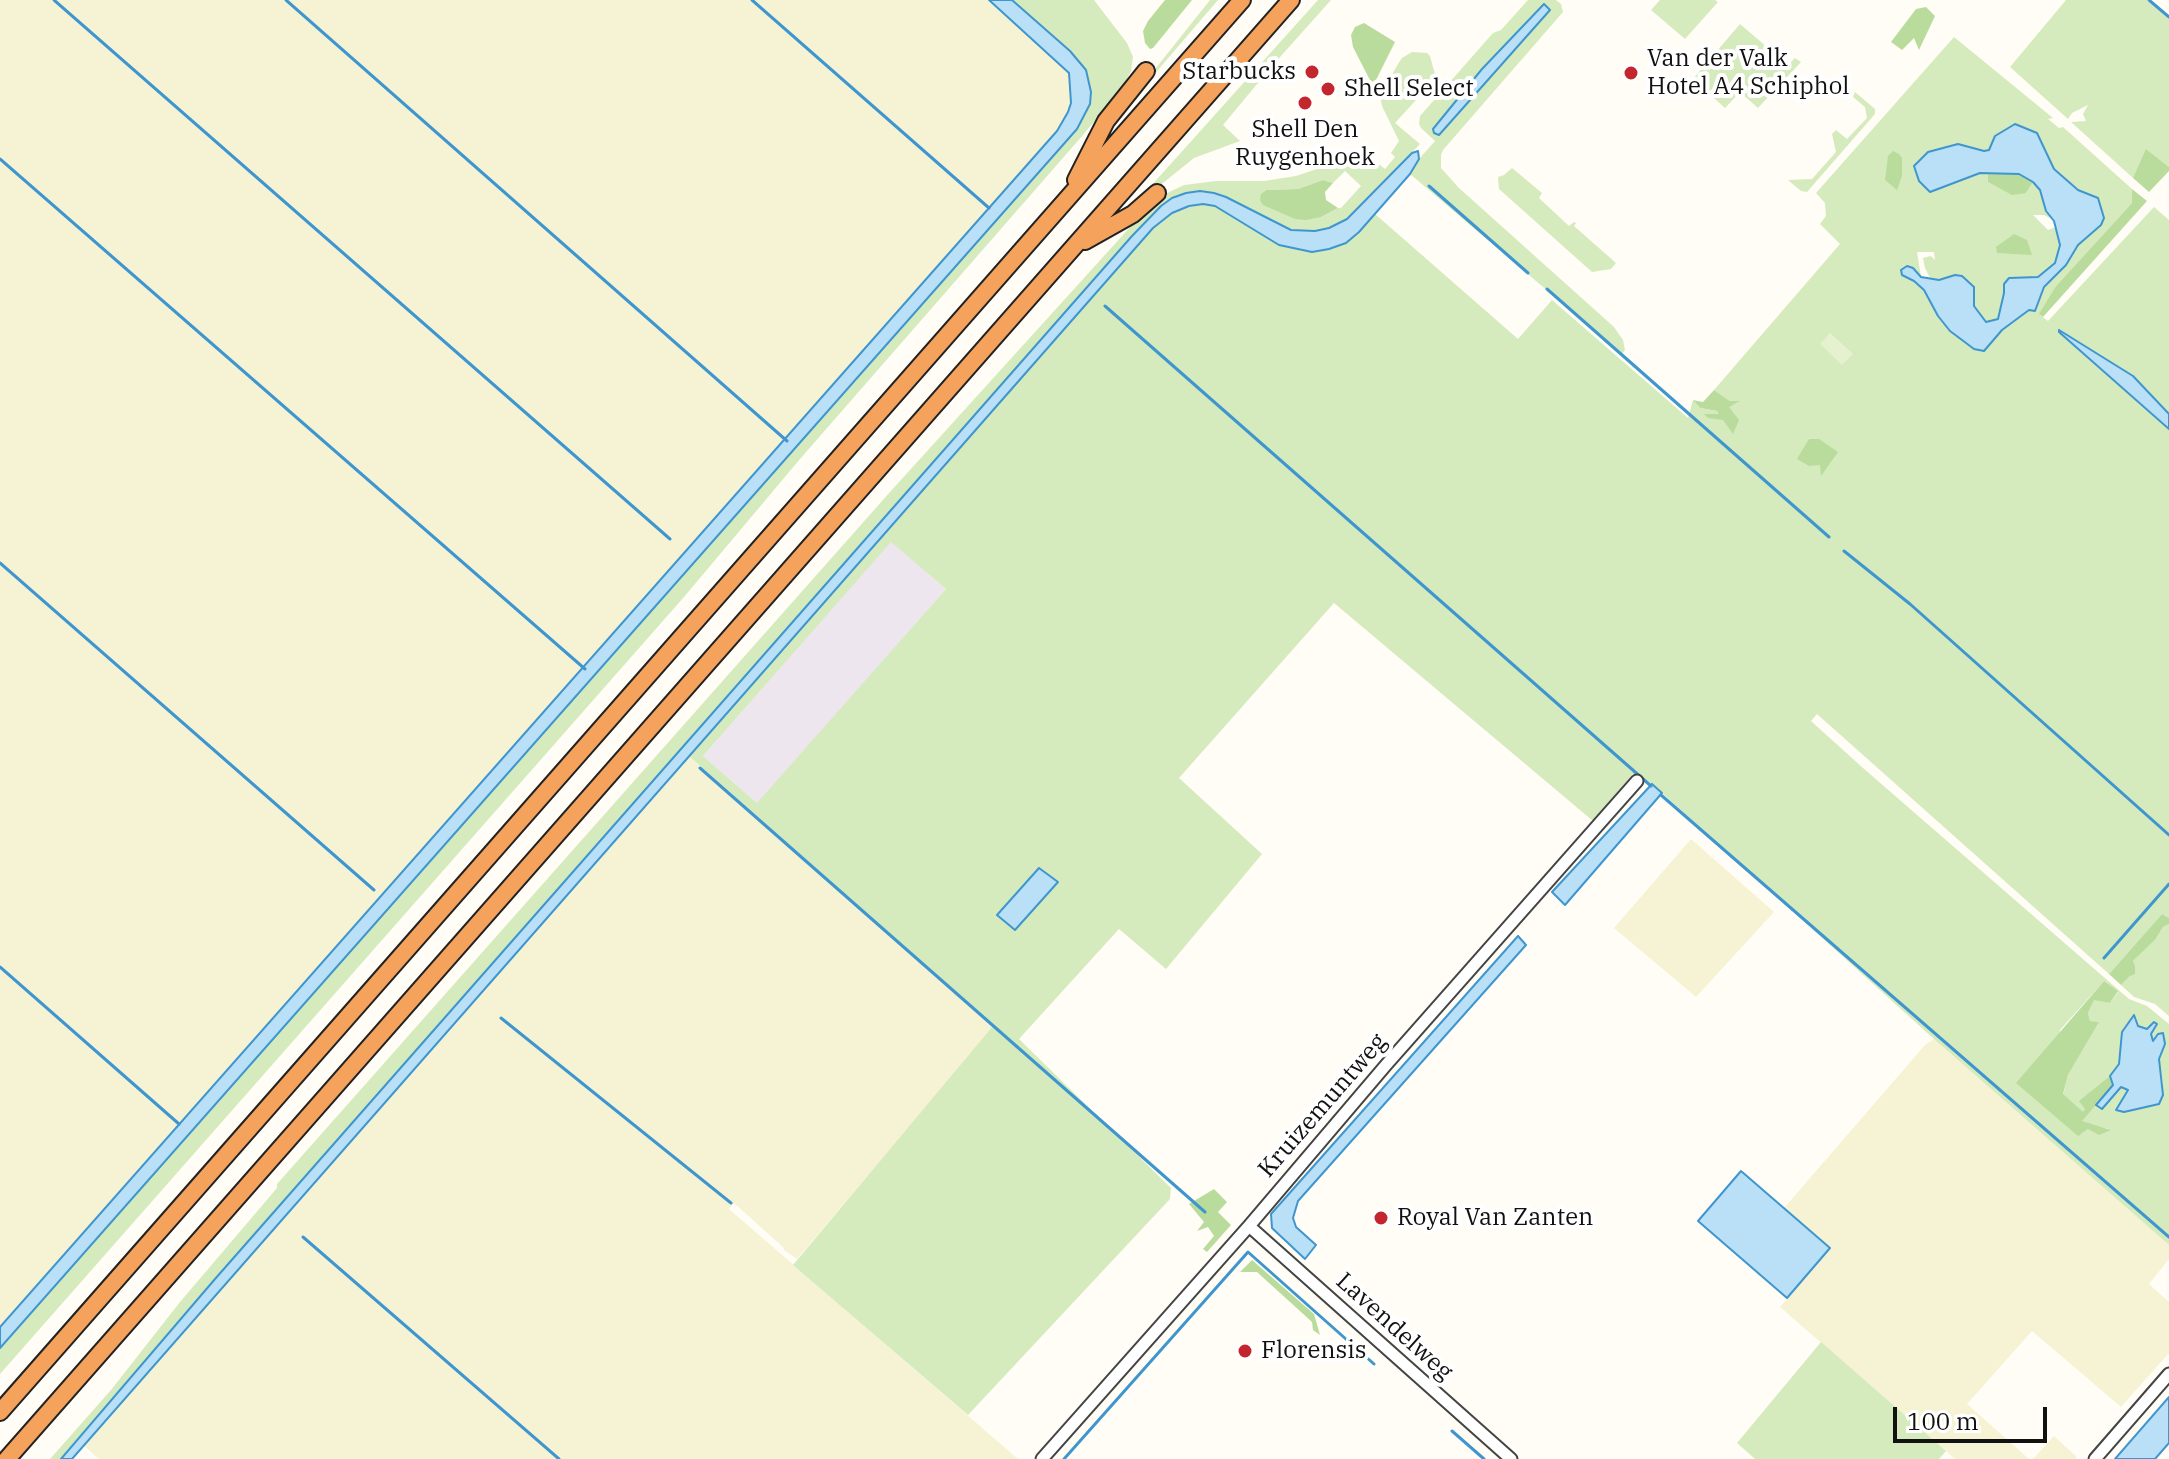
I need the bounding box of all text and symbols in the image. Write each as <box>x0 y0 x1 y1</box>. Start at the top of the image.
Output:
place label: Van der Valk Hotel A4 Schiphol <box>1647 45 1849 101</box>
place label: Starbucks <box>1182 58 1296 86</box>
marker: Starbucks <box>1303 63 1321 81</box>
marker: Van der Valk Hotel A4 Schiphol <box>1622 64 1640 82</box>
place label: Shell Select <box>1344 75 1474 103</box>
marker: Shell Select <box>1319 80 1337 98</box>
marker: Shell Den Ruygenhoek <box>1296 94 1314 112</box>
place label: Shell Den Ruygenhoek <box>1235 116 1375 172</box>
street label: Kruizemuntweg <box>1253 1028 1393 1184</box>
place label: Royal Van Zanten <box>1397 1204 1593 1232</box>
marker: Royal Van Zanten <box>1372 1209 1390 1227</box>
street label: Lavendelweg <box>1330 1267 1458 1387</box>
place label: Florensis <box>1261 1337 1367 1365</box>
marker: Florensis <box>1236 1342 1254 1360</box>
scale bar <box>1897 1391 2051 1441</box>
text: 100 m <box>1907 1405 1979 1437</box>

